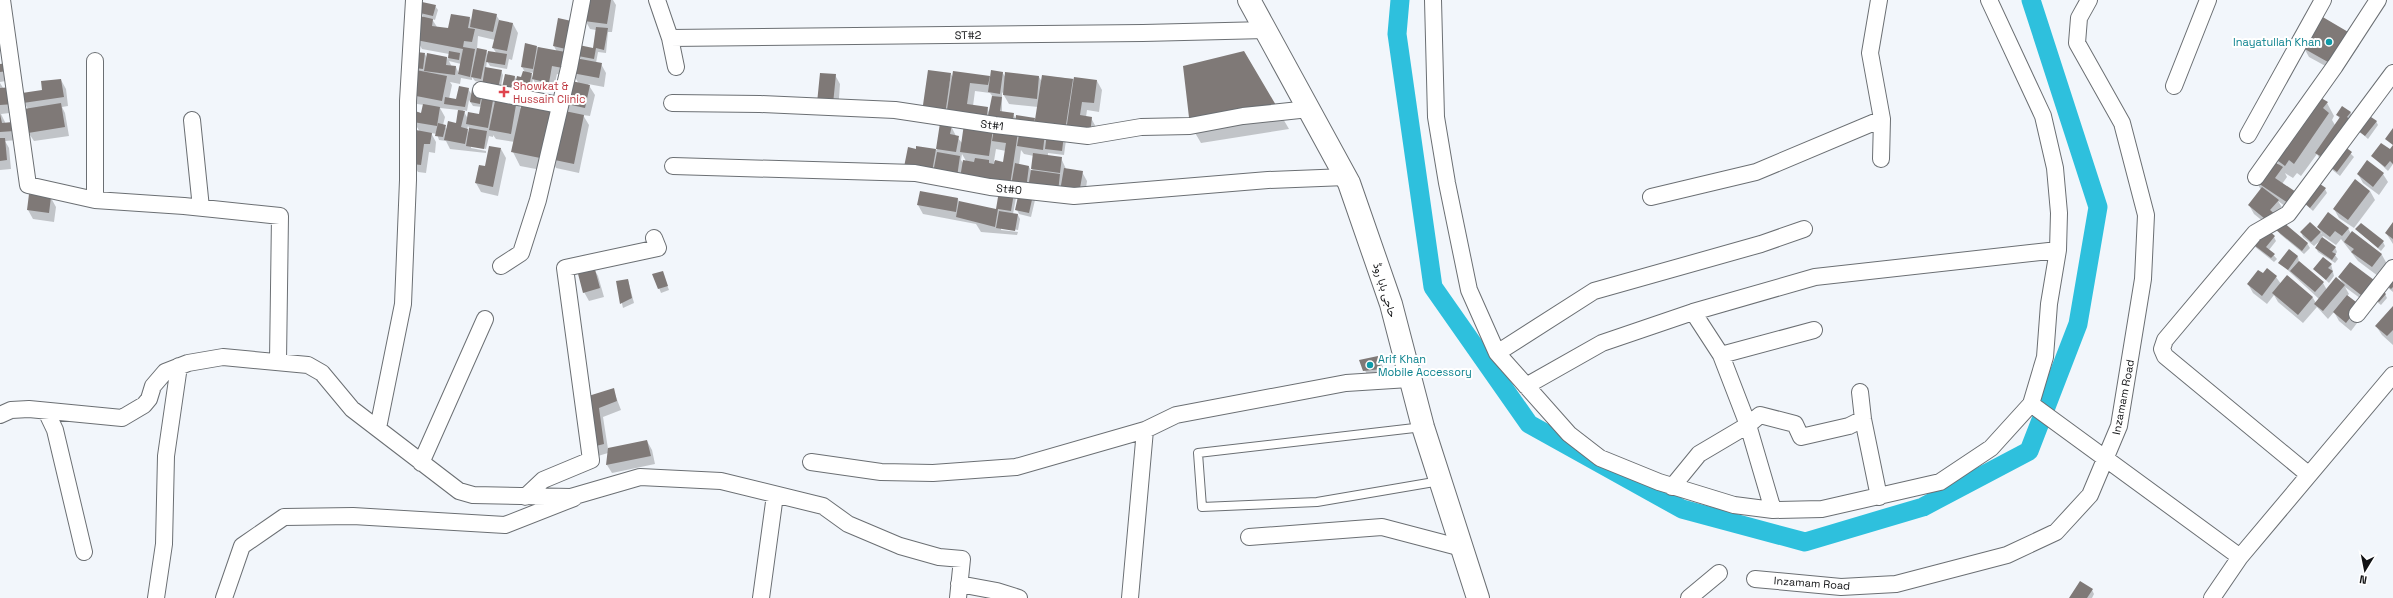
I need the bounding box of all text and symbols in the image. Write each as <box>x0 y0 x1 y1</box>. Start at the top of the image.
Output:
street label: ST#2 <box>955 28 982 42</box>
place label: Inayatullah Khan <box>2233 35 2321 49</box>
marker: Inayatullah Khan <box>2324 37 2334 47</box>
place label: Showkat & Hussain Clinic <box>513 79 586 106</box>
marker: Showkat & Hussain Clinic <box>498 86 510 98</box>
street label: St#1 <box>980 117 1004 133</box>
street label: St#0 <box>995 181 1023 197</box>
street label: حاجی بابا روڈ <box>1370 261 1400 319</box>
place label: Arif Khan Mobile Accessory <box>1378 352 1472 379</box>
street label: Inzamam Road <box>2109 358 2137 436</box>
marker: Arif Khan Mobile Accessory <box>1365 360 1375 370</box>
north arrow <box>2345 550 2385 590</box>
text: N <box>2358 572 2368 587</box>
street label: Inzamam Road <box>1773 573 1851 593</box>

